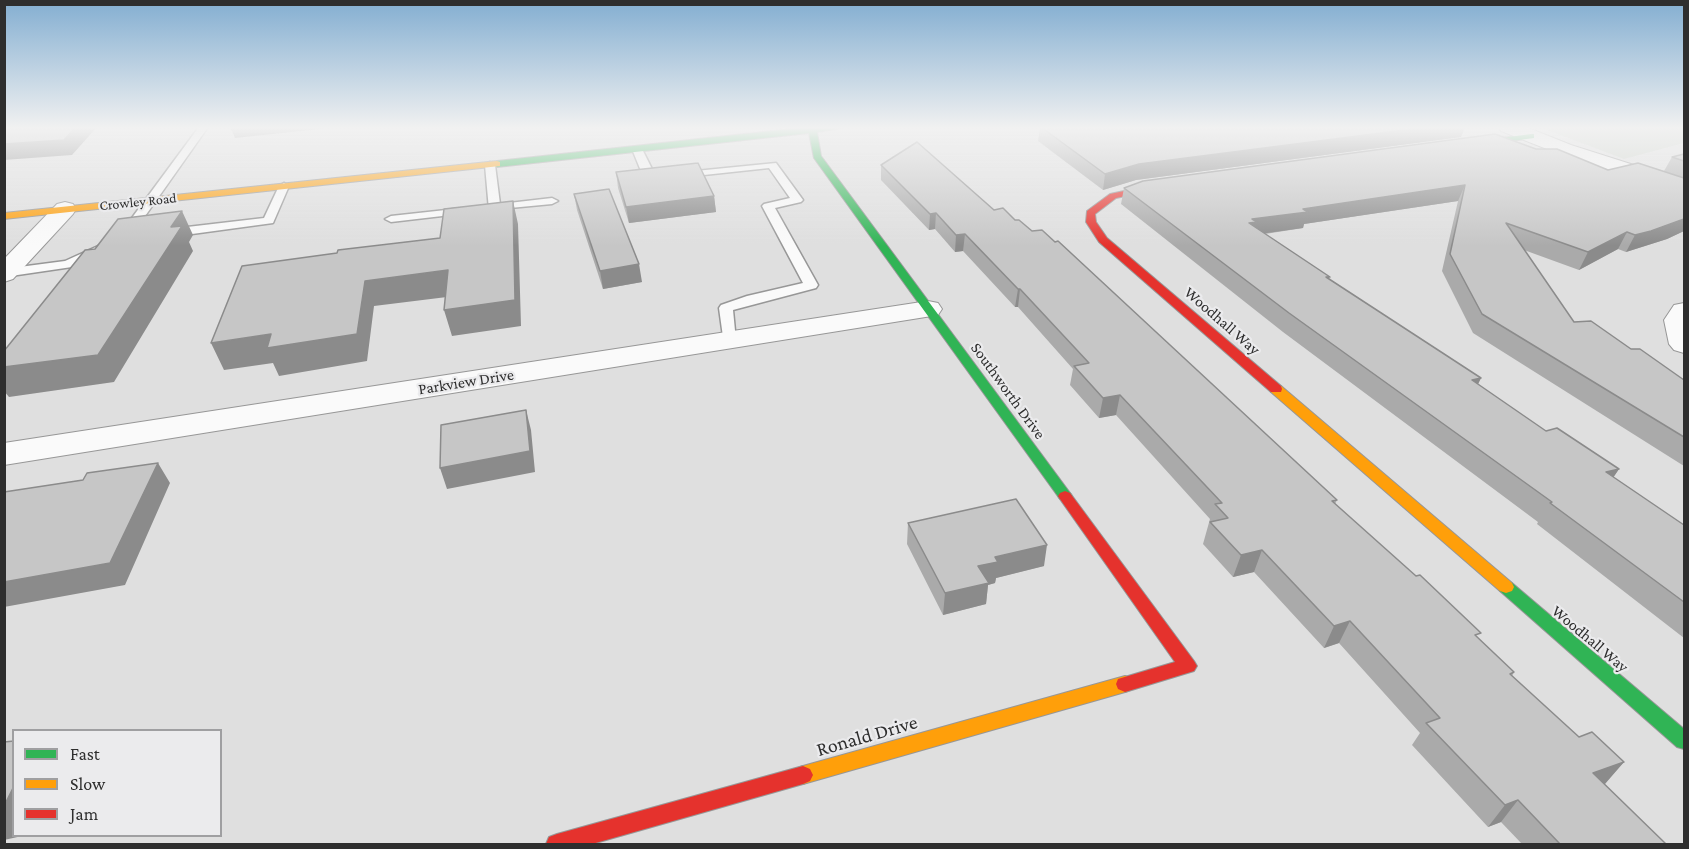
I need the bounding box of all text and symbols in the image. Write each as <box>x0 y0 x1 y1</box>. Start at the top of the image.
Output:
street label: Crowley Road <box>99 190 177 214</box>
street label: Woodhall Way <box>1180 283 1264 359</box>
street label: Southworth Drive <box>967 339 1049 443</box>
street label: Parkview Drive <box>417 365 515 399</box>
street label: Woodhall Way <box>1548 601 1632 677</box>
street label: Ronald Drive <box>814 710 920 762</box>
legend <box>12 729 222 837</box>
text: Fast <box>70 744 100 764</box>
text: Slow <box>70 774 105 794</box>
text: Jam <box>70 804 98 824</box>

